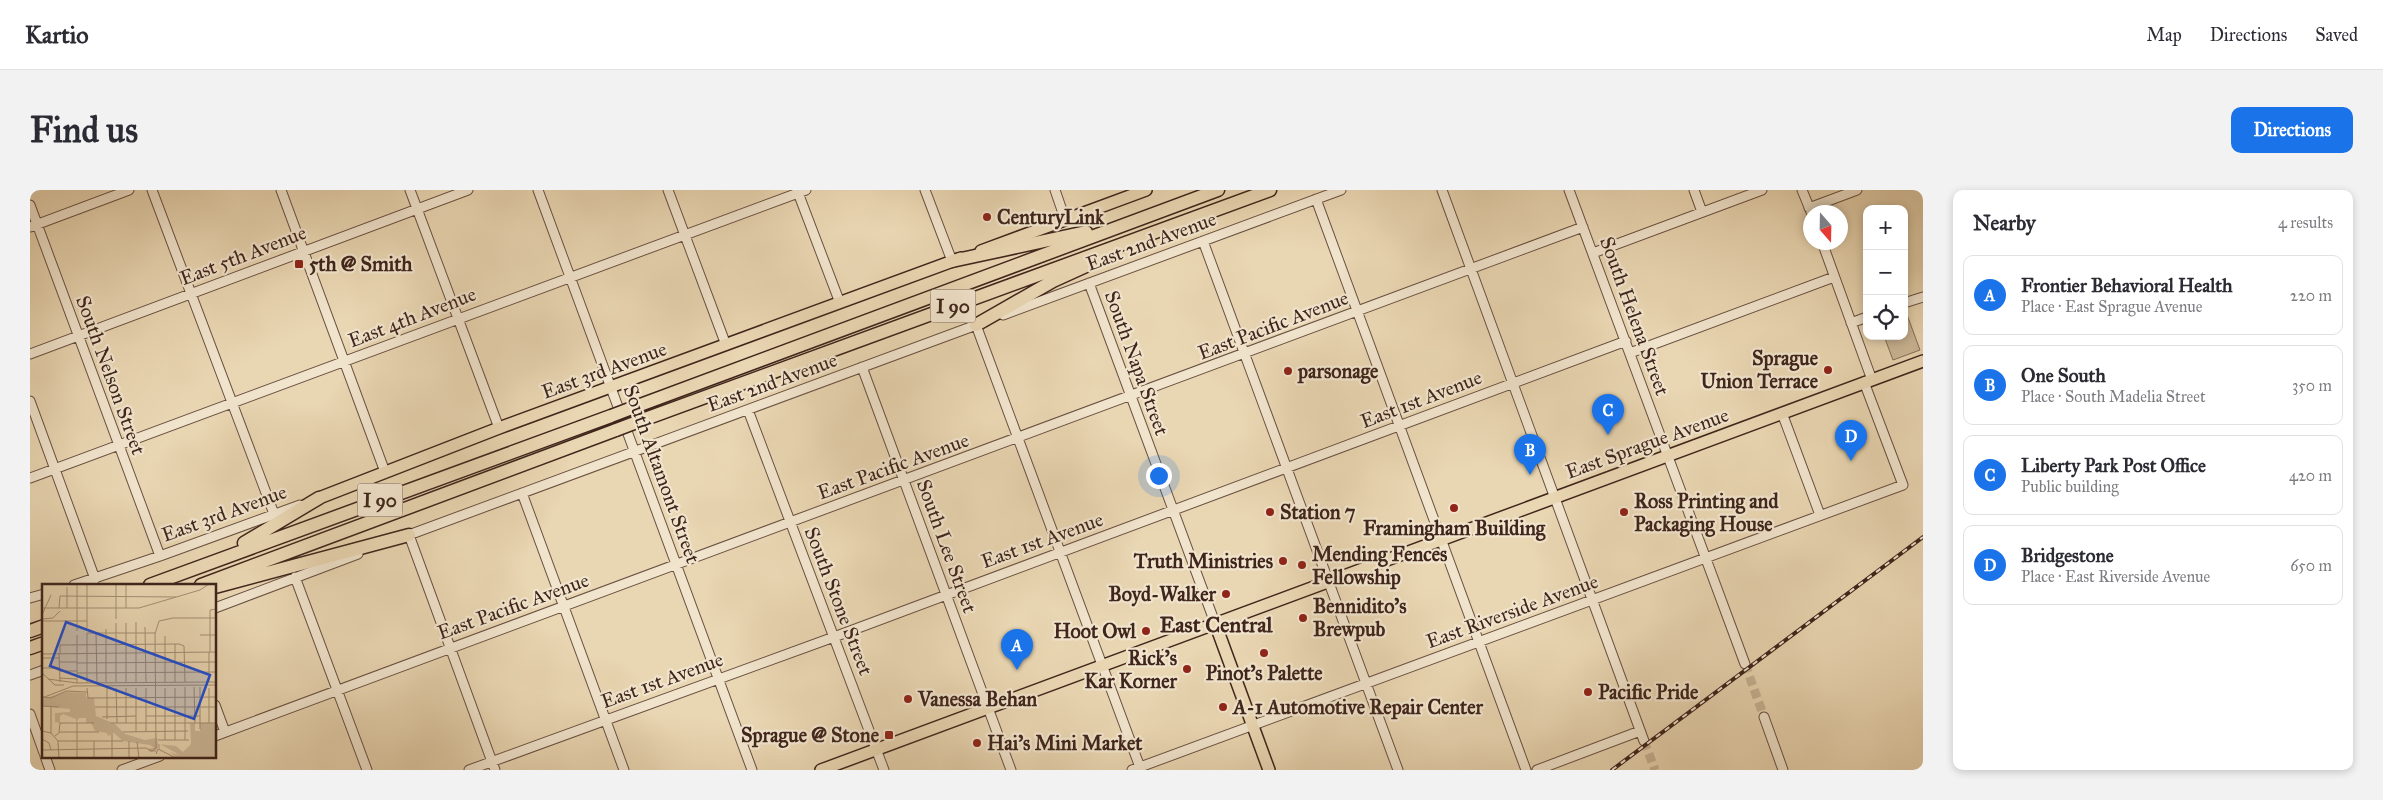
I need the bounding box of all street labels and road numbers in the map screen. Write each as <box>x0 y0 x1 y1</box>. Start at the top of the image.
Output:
street label: East 2nd Avenue <box>1083 206 1219 276</box>
street label: East 5th Avenue <box>176 220 310 290</box>
street label: South Helena Street <box>1595 233 1675 399</box>
street label: East 4th Avenue <box>345 282 479 352</box>
street label: East Pacific Avenue <box>1194 285 1352 365</box>
street label: South Napa Street <box>1100 287 1174 439</box>
road number: I 90 <box>930 290 976 322</box>
street label: South Nelson Street <box>71 292 151 458</box>
street label: East 3rd Avenue <box>538 336 670 404</box>
street label: East 2nd Avenue <box>704 347 840 417</box>
street label: East 1st Avenue <box>1357 365 1485 433</box>
street label: South Altamont Street <box>619 382 705 566</box>
street label: East Sprague Avenue <box>1562 402 1732 485</box>
street label: East Pacific Avenue <box>814 427 972 505</box>
street label: South Lee Street <box>912 476 982 616</box>
street label: East 3rd Avenue <box>158 479 290 547</box>
road number: I 90 <box>358 484 402 516</box>
street label: East 1st Avenue <box>978 507 1106 573</box>
street label: South Stone Street <box>800 523 878 679</box>
street label: East Pacific Avenue <box>434 567 592 645</box>
street label: East Riverside Avenue <box>1423 569 1601 653</box>
street label: East 1st Avenue <box>598 647 726 713</box>

